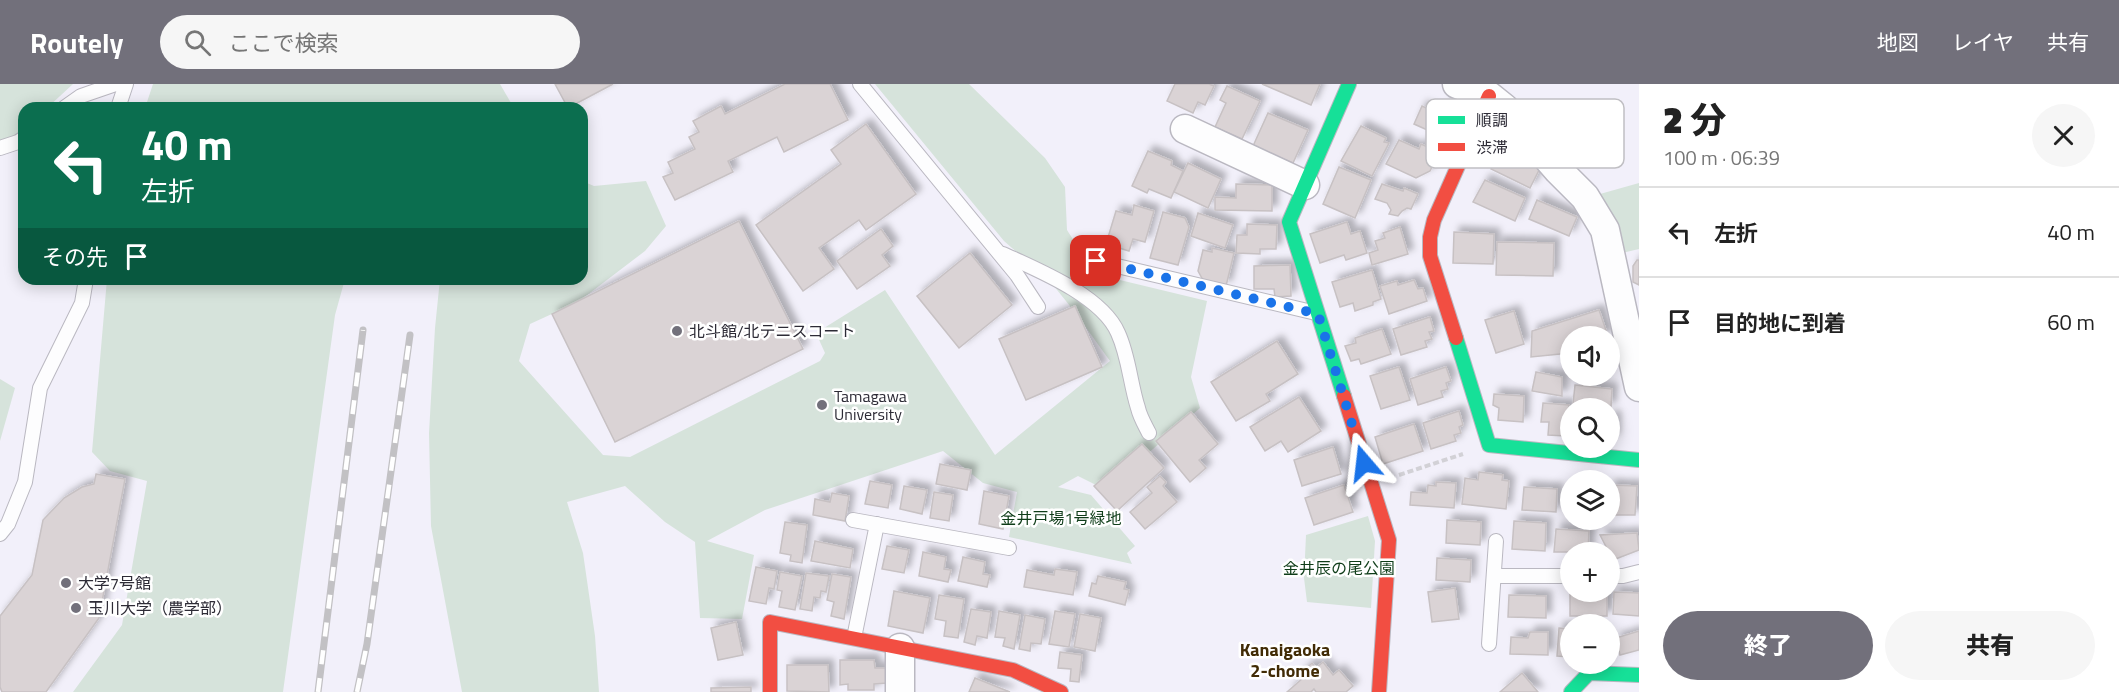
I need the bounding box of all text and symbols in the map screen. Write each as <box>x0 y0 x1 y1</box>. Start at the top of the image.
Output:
search box <box>160 15 580 69</box>
text: Routely <box>30 21 124 64</box>
icon: search <box>181 26 214 59</box>
text: ここで検索 <box>229 26 339 60</box>
text: 地図 <box>1877 26 1919 58</box>
text: レイヤ <box>1952 26 2014 58</box>
text: 共有 <box>2047 26 2089 58</box>
text: 2 分 <box>1663 92 1727 147</box>
legend <box>1426 99 1624 168</box>
button: close <box>2032 104 2095 167</box>
text: 順調 <box>1476 108 1508 132</box>
text: 40 m <box>141 112 233 176</box>
icon: left <box>42 126 120 204</box>
text: 渋滞 <box>1476 135 1508 159</box>
text: 100 m · 06:39 <box>1663 142 1780 173</box>
text: 左折 <box>141 170 195 211</box>
text: 40 m <box>2047 215 2095 249</box>
icon: left <box>1663 216 1696 249</box>
text: 左折 <box>1714 216 1758 250</box>
pin <box>1070 235 1121 286</box>
text: その先 <box>42 240 108 274</box>
icon: arrive <box>120 240 153 273</box>
icon: arrive <box>1079 244 1112 277</box>
text: 60 m <box>2047 305 2095 339</box>
icon: arrive <box>1663 306 1696 339</box>
text: 目的地に到着 <box>1714 306 1846 340</box>
place label: 北斗館/北テニスコート <box>689 319 856 343</box>
marker: 北斗館/北テニスコート <box>670 324 684 338</box>
map controls <box>1560 326 1620 674</box>
button: sound <box>1560 326 1620 386</box>
place label: Tamagawa University <box>834 384 907 426</box>
marker: Tamagawa University <box>815 398 829 412</box>
button: search <box>1560 398 1620 458</box>
position arrow <box>1332 431 1396 495</box>
button: layers <box>1560 470 1620 530</box>
park label: 金井戸場1号緑地 <box>1001 506 1121 530</box>
button: + <box>1560 542 1620 602</box>
park label: 金井辰の尾公園 <box>1283 556 1395 580</box>
place label: 大学7号館 <box>78 571 151 595</box>
marker: 大学7号館 <box>59 576 73 590</box>
place label: 玉川大学（農学部） <box>88 596 232 620</box>
marker: 玉川大学（農学部） <box>69 601 83 615</box>
button: 終了 <box>1663 611 1873 680</box>
button: 共有 <box>1885 611 2095 680</box>
button: − <box>1560 614 1620 674</box>
district label: Kanaigaoka 2-chome <box>1240 636 1330 684</box>

